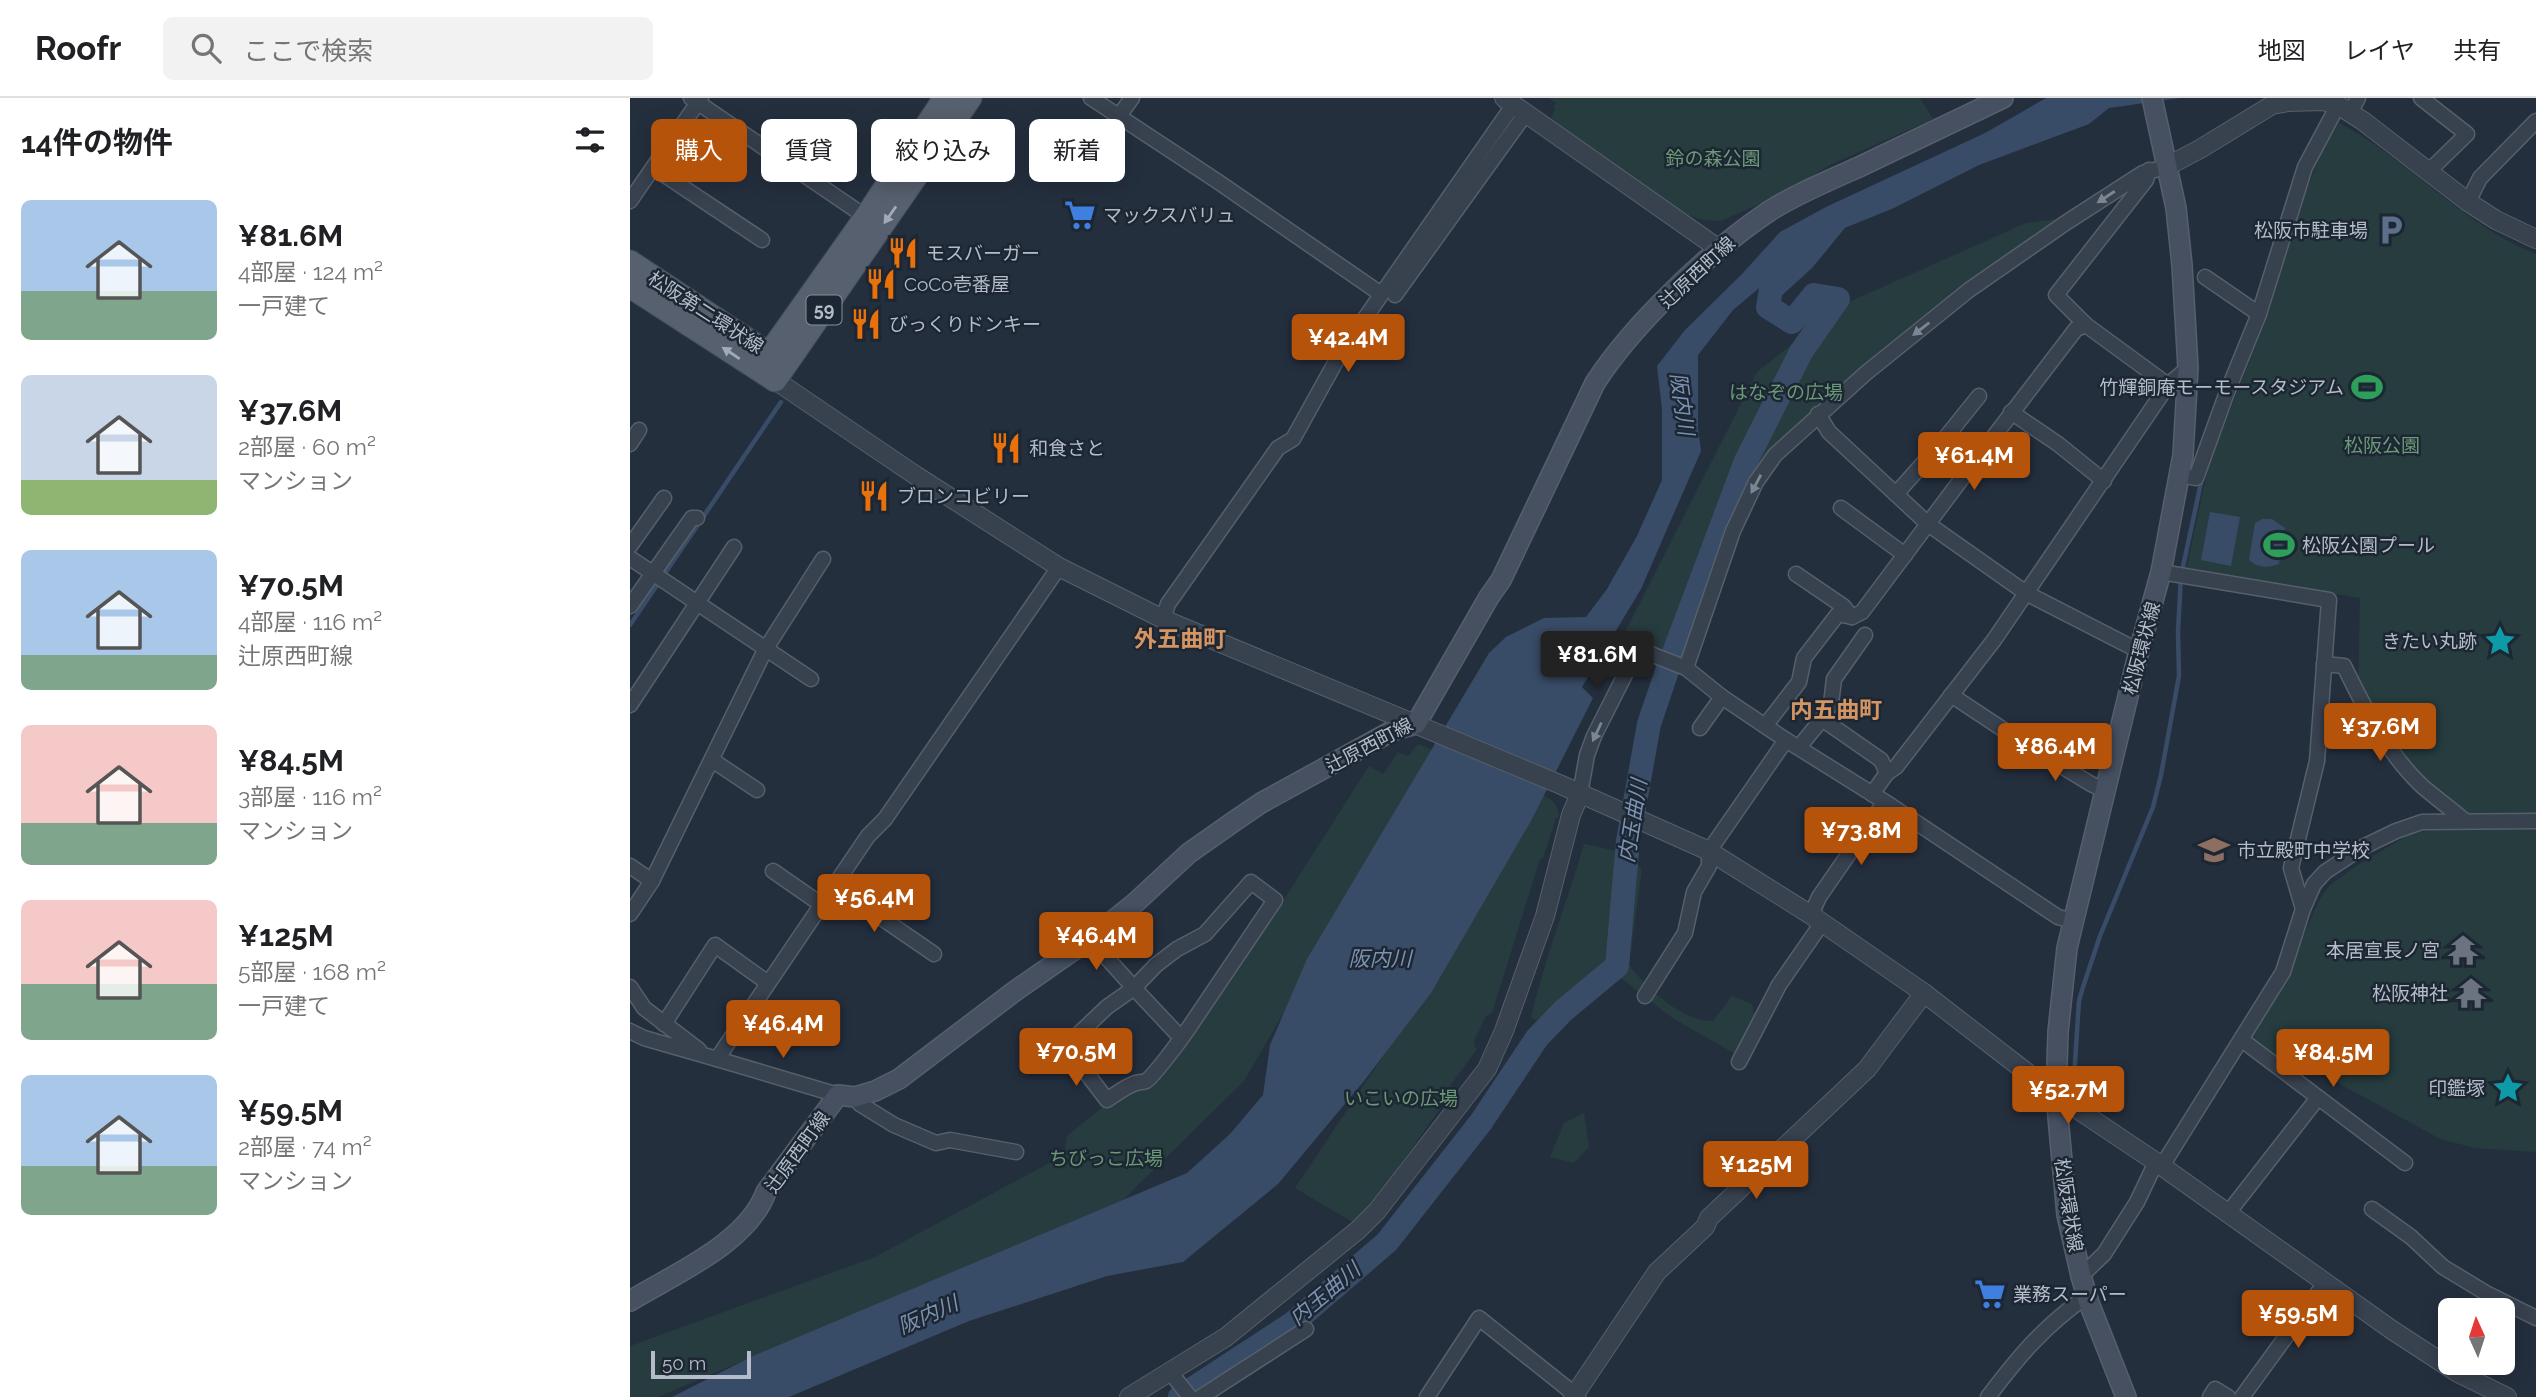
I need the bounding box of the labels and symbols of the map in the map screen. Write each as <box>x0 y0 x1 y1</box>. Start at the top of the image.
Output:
park label: 鈴の森公園 <box>1665 147 1761 169</box>
one-way arrow <box>2096 190 2116 203</box>
supermarket icon: マックスバリュ <box>1063 198 1097 232</box>
place label: マックスバリュ <box>1103 204 1235 226</box>
one-way arrow <box>883 206 897 224</box>
parking icon: 松阪市駐車場 <box>2374 213 2408 247</box>
place label: 松阪市駐車場 <box>2254 219 2368 241</box>
street label: 辻原西町線 <box>1655 232 1739 312</box>
restaurant icon: モスバーガー <box>886 236 920 270</box>
place label: モスバーガー <box>926 242 1040 264</box>
street label: 松阪第二環状線 <box>644 267 768 357</box>
restaurant icon: CoCo壱番屋 <box>864 267 898 301</box>
place label: CoCo壱番屋 <box>904 273 1010 295</box>
road number: 59 <box>806 295 842 324</box>
restaurant icon: びっくりドンキー <box>849 307 883 341</box>
place label: びっくりドンキー <box>889 313 1041 335</box>
pin: ¥42.4M <box>1291 314 1405 374</box>
one-way arrow <box>1912 321 1930 336</box>
one-way arrow <box>721 347 741 360</box>
sports icon: 竹輝銅庵モーモースタジアム <box>2350 370 2384 404</box>
water label: 阪内川 <box>1666 371 1700 439</box>
place label: 竹輝銅庵モーモースタジアム <box>2099 376 2344 398</box>
park label: はなぞの広場 <box>1729 381 1843 403</box>
restaurant icon: 和食さと <box>989 431 1023 465</box>
pin: ¥61.4M <box>1917 432 2031 492</box>
park label: 松阪公園 <box>2344 434 2420 456</box>
place label: 和食さと <box>1029 437 1105 459</box>
one-way arrow <box>1750 474 1762 493</box>
restaurant icon: ブロンコビリー <box>857 479 891 513</box>
place label: ブロンコビリー <box>897 485 1030 507</box>
sports icon: 松阪公園プール <box>2262 528 2296 562</box>
place label: 松阪公園プール <box>2302 534 2435 556</box>
street label: 松阪環状線 <box>2118 599 2164 697</box>
place icon: きたい丸跡 <box>2483 624 2517 658</box>
district label: 外五曲町 <box>1134 625 1226 652</box>
place label: きたい丸跡 <box>2382 630 2477 652</box>
pin: ¥81.6M <box>1540 632 1654 691</box>
district label: 内五曲町 <box>1790 696 1882 723</box>
pin: ¥37.6M <box>2323 704 2437 763</box>
street label: 辻原西町線 <box>1322 713 1416 777</box>
one-way arrow <box>1591 721 1602 742</box>
pin: ¥86.4M <box>1998 724 2112 783</box>
water label: 内玉曲川 <box>1614 776 1652 864</box>
pin: ¥73.8M <box>1804 808 1918 867</box>
school or university icon: 市立殿町中学校 <box>2197 833 2231 867</box>
place label: 市立殿町中学校 <box>2237 839 2370 861</box>
pin: ¥56.4M <box>817 874 931 934</box>
pin: ¥46.4M <box>1039 912 1153 972</box>
temple icon: 本居宣長ノ宮 <box>2446 933 2480 967</box>
place label: 本居宣長ノ宮 <box>2326 939 2440 961</box>
water label: 阪内川 <box>1349 946 1413 971</box>
temple icon: 松阪神社 <box>2454 976 2488 1010</box>
place label: 松阪神社 <box>2372 982 2448 1004</box>
pin: ¥46.4M <box>726 1000 840 1060</box>
pin: ¥70.5M <box>1019 1028 1133 1088</box>
pin: ¥84.5M <box>2276 1030 2390 1089</box>
pin: ¥52.7M <box>2011 1066 2125 1126</box>
place icon: 印鑑塚 <box>2491 1071 2525 1105</box>
place label: 印鑑塚 <box>2428 1077 2485 1099</box>
park label: いこいの広場 <box>1344 1087 1458 1109</box>
street label: 辻原西町線 <box>760 1107 834 1197</box>
pin: ¥125M <box>1707 1142 1805 1201</box>
park label: ちびっこ広場 <box>1049 1147 1163 1169</box>
street label: 松阪環状線 <box>2051 1156 2087 1254</box>
water label: 内玉曲川 <box>1284 1256 1366 1330</box>
supermarket icon: 業務スーパー <box>1973 1277 2007 1311</box>
place label: 業務スーパー <box>2013 1283 2127 1305</box>
water label: 阪内川 <box>894 1289 963 1339</box>
pin: ¥59.5M <box>2241 1290 2355 1350</box>
north arrow <box>2438 1298 2515 1376</box>
scale bar <box>651 1348 751 1380</box>

